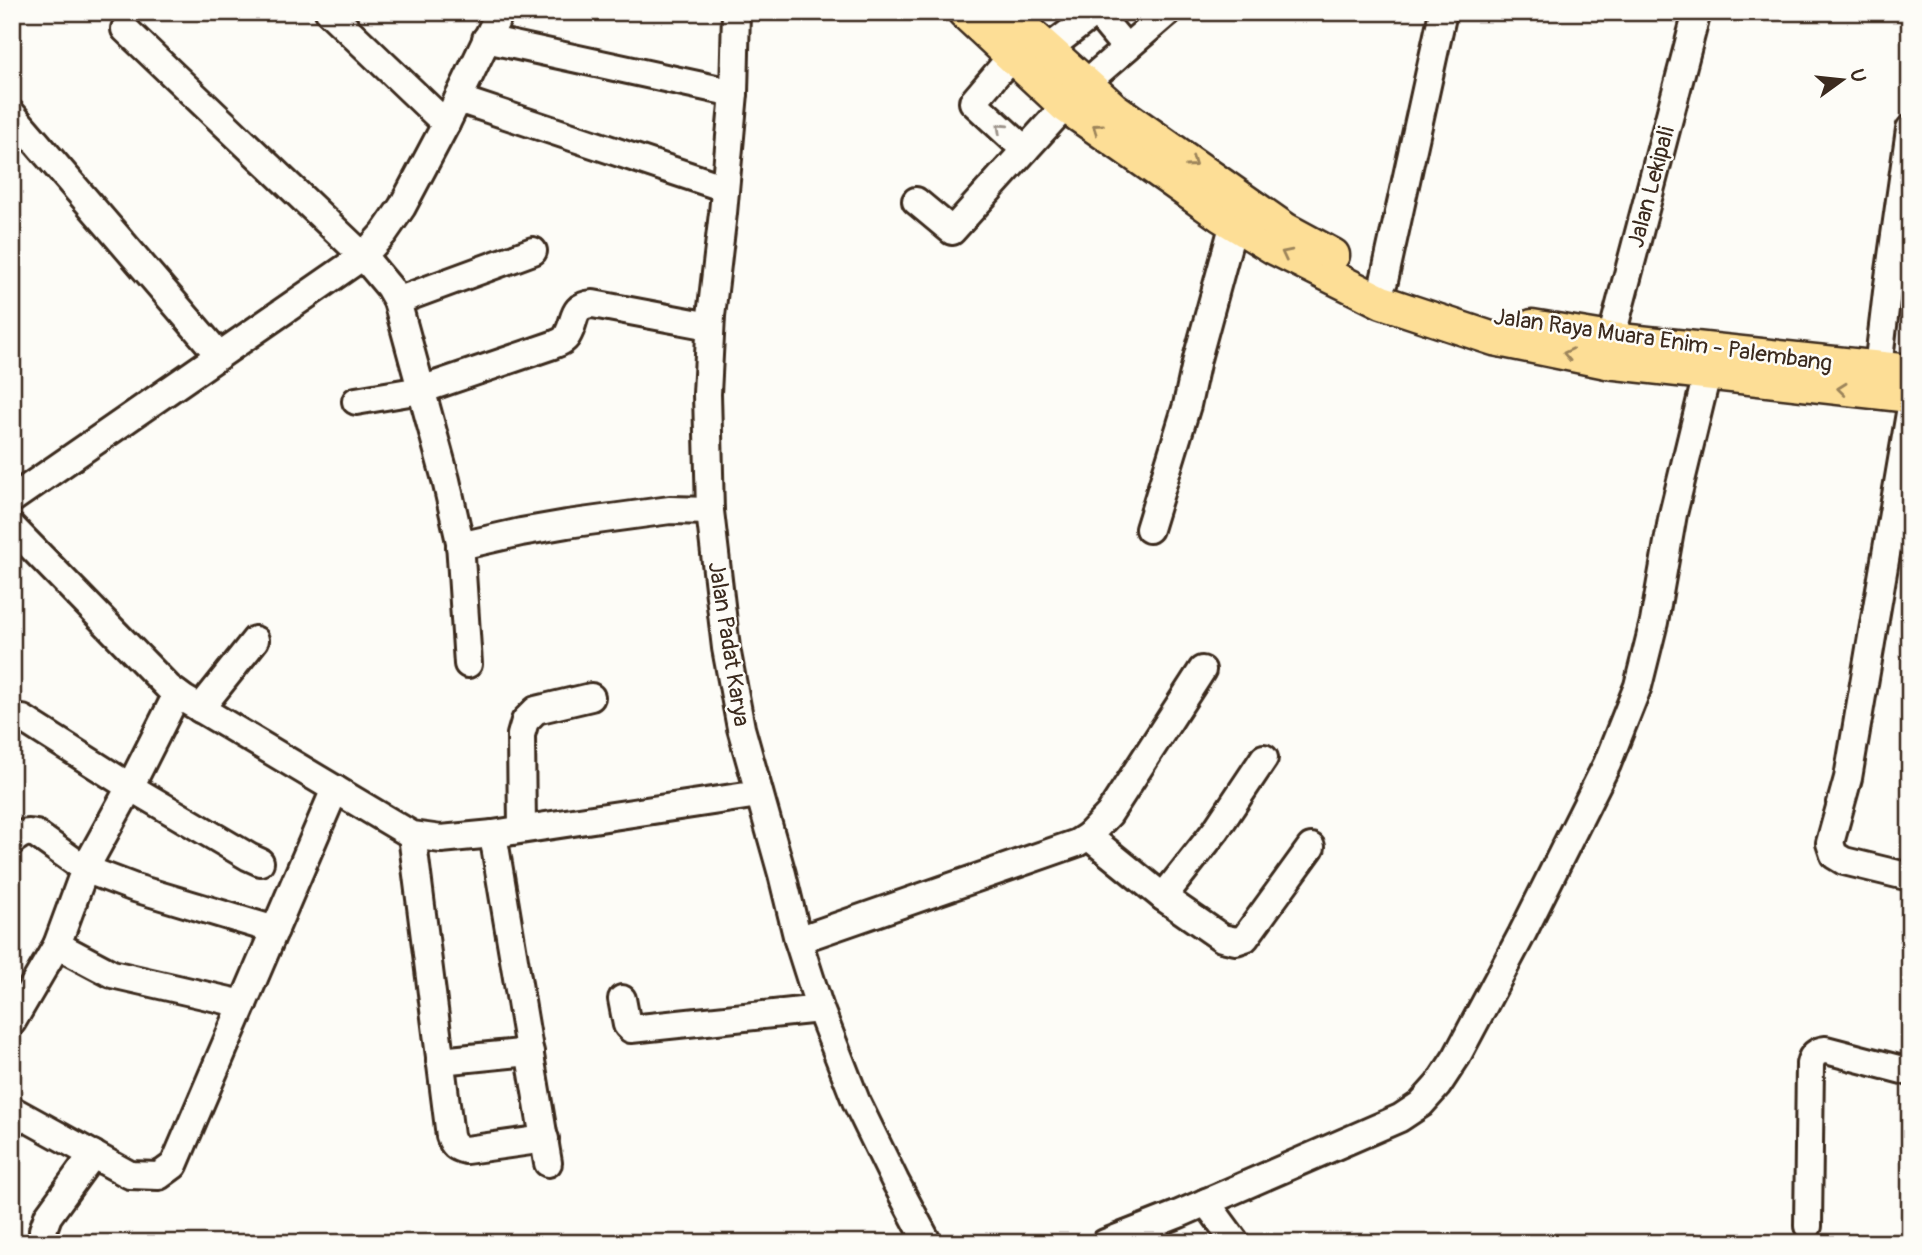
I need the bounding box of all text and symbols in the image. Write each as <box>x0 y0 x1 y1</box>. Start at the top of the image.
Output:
north arrow <box>1806 46 1876 116</box>
text: U <box>1844 67 1871 85</box>
one-way arrow <box>996 123 1009 136</box>
street label: Jalan Lekipali <box>1621 123 1681 251</box>
one-way arrow <box>1092 124 1105 136</box>
one-way arrow <box>1184 155 1197 167</box>
one-way arrow <box>1280 249 1293 263</box>
street label: Jalan Raya Muara Enim - Palembang <box>1492 302 1834 378</box>
one-way arrow <box>1562 347 1574 362</box>
one-way arrow <box>1836 382 1847 397</box>
street label: Jalan Padat Karya <box>702 560 756 728</box>

